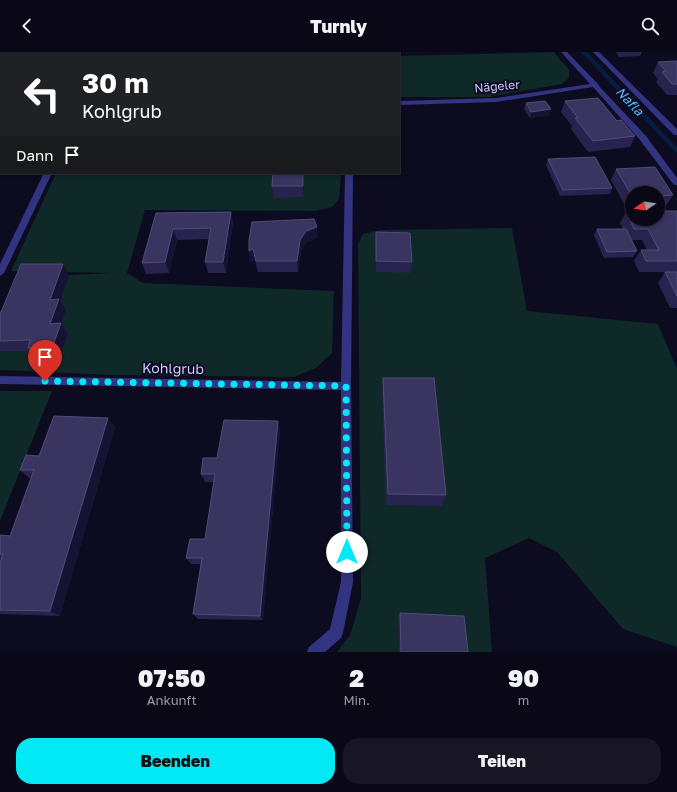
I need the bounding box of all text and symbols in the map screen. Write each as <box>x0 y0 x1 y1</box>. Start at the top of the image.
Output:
icon: back <box>16 15 38 37</box>
text: Turnly <box>310 15 367 37</box>
icon: search <box>639 15 661 37</box>
text: 30 m <box>82 66 149 99</box>
icon: left <box>16 68 68 120</box>
street label: Nägeler <box>474 77 521 95</box>
water label: Nafla <box>613 83 648 119</box>
text: Kohlgrub <box>82 100 162 122</box>
icon: arrive <box>61 144 83 166</box>
text: Dann <box>16 146 53 164</box>
north arrow <box>625 186 665 226</box>
map controls <box>625 186 665 226</box>
pin <box>28 340 62 381</box>
icon: arrive <box>34 346 56 368</box>
street label: Kohlgrub <box>142 359 204 377</box>
position arrow <box>326 531 368 573</box>
text: 07:50 <box>138 663 206 692</box>
text: 2 <box>349 663 364 692</box>
text: 90 <box>508 663 539 692</box>
text: Ankunft <box>147 692 197 708</box>
text: Min. <box>343 692 370 708</box>
text: m <box>518 692 529 708</box>
button: Beenden <box>16 738 335 784</box>
button: Teilen <box>343 738 661 784</box>

